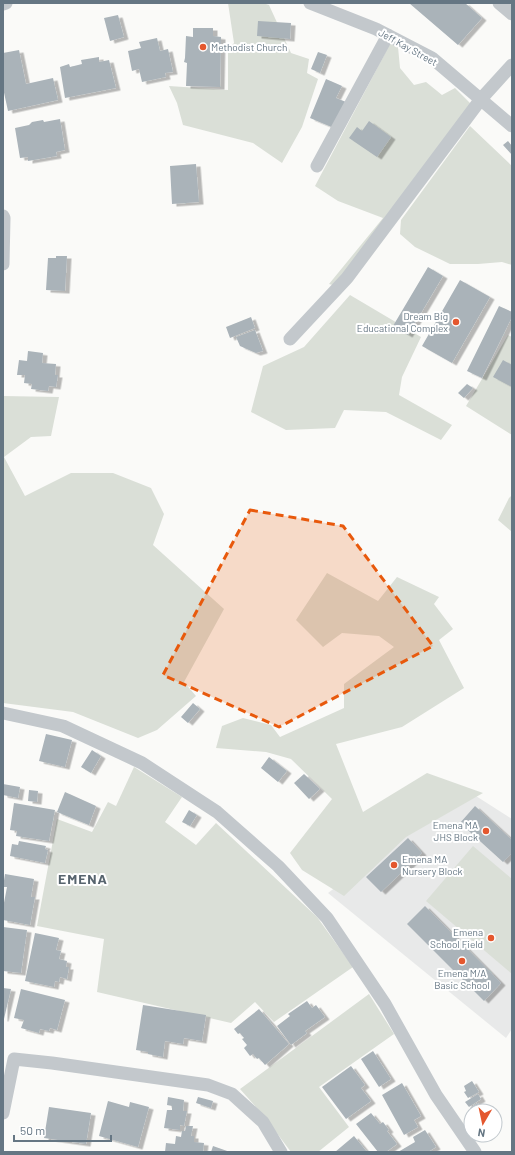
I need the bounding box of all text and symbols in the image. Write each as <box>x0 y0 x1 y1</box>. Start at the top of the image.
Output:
street label: Jeff Kay Street <box>377 26 440 68</box>
place label: Methodist Church <box>211 41 287 53</box>
marker: Methodist Church <box>198 42 208 52</box>
place label: Dream Big Educational Complex <box>357 310 448 334</box>
marker: Dream Big Educational Complex <box>451 317 461 327</box>
place label: Emena MA JHS Block <box>433 819 478 843</box>
marker: Emena MA JHS Block <box>481 826 491 836</box>
place label: Emena MA Nursery Block <box>402 853 463 877</box>
marker: Emena MA Nursery Block <box>389 860 399 870</box>
district label: EMENA <box>58 870 108 887</box>
place label: Emena School Field <box>430 926 483 950</box>
marker: Emena School Field <box>486 933 496 943</box>
marker: Emena M/A Basic School <box>457 956 467 966</box>
place label: Emena M/A Basic School <box>434 967 490 991</box>
north arrow <box>463 1103 503 1143</box>
scale bar <box>14 1117 111 1143</box>
text: 50 m <box>20 1123 45 1137</box>
text: N <box>477 1126 486 1140</box>

